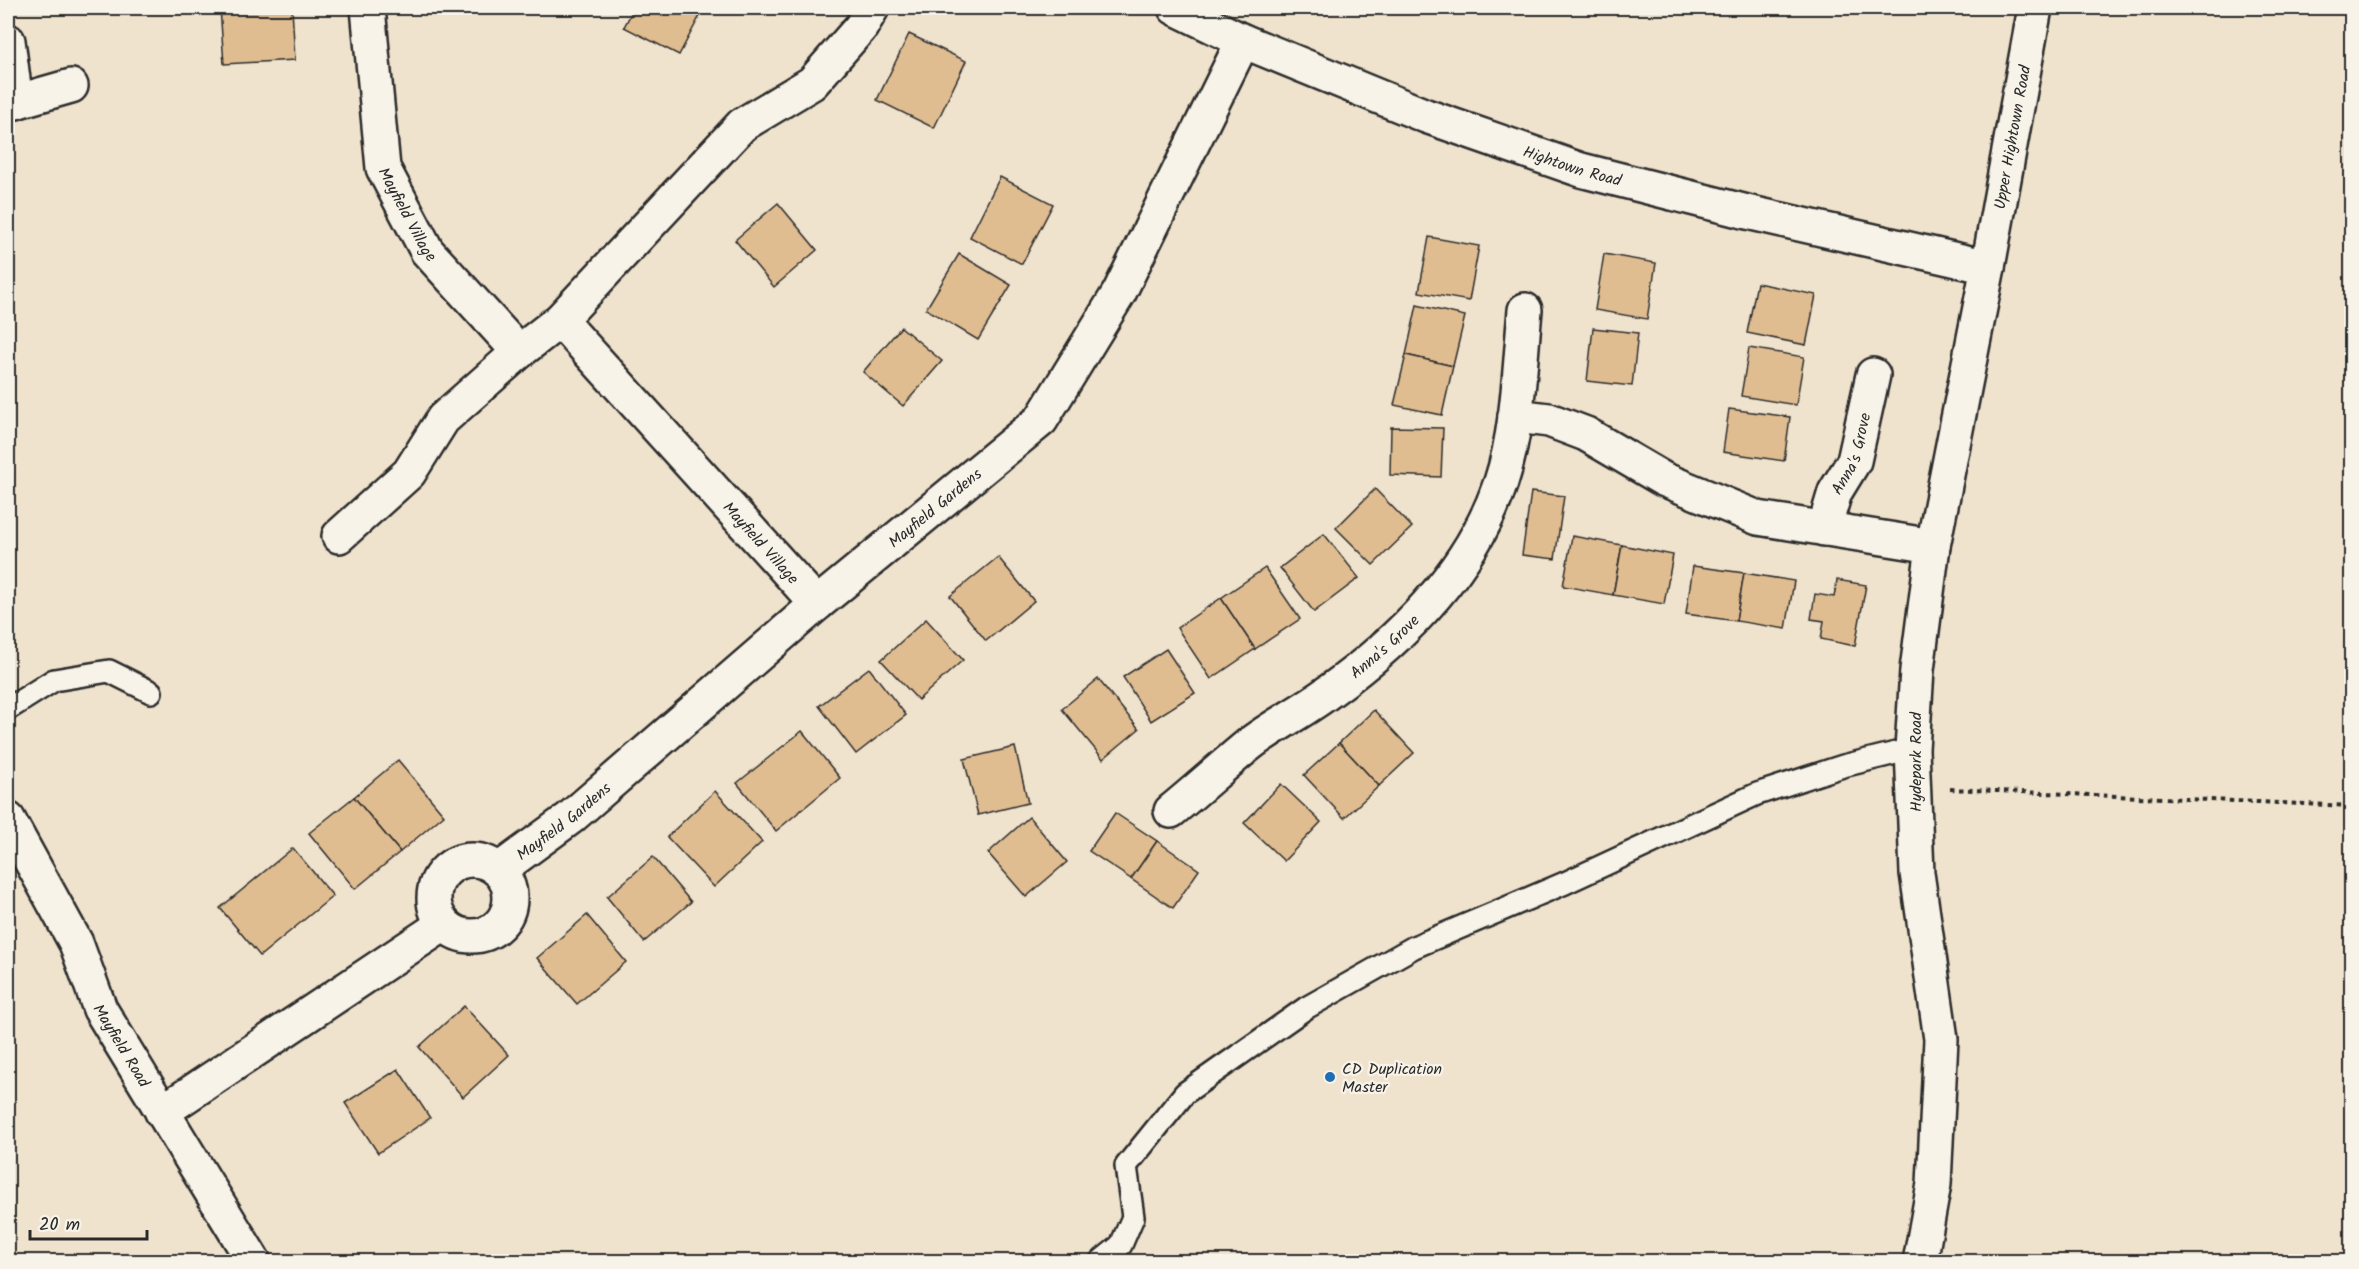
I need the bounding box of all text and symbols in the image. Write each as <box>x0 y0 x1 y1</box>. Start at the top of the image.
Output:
street label: Upper Hightown Road <box>1988 62 2039 211</box>
street label: Hightown Road <box>1519 140 1625 194</box>
street label: Mayfield Village <box>371 163 442 268</box>
street label: Anna's Grove <box>1825 411 1878 500</box>
street label: Mayfield Gardens <box>883 462 988 555</box>
street label: Mayfield Village <box>716 496 804 590</box>
street label: Anna's Grove <box>1345 609 1426 685</box>
street label: Hydepark Road <box>1904 711 1929 812</box>
street label: Mayfield Gardens <box>512 777 617 867</box>
street label: Mayfield Road <box>86 999 156 1093</box>
place label: CD Duplication Master <box>1342 1057 1442 1100</box>
marker: CD Duplication Master <box>1323 1070 1337 1084</box>
scale bar <box>30 1203 147 1241</box>
text: 20 m <box>39 1211 80 1240</box>

